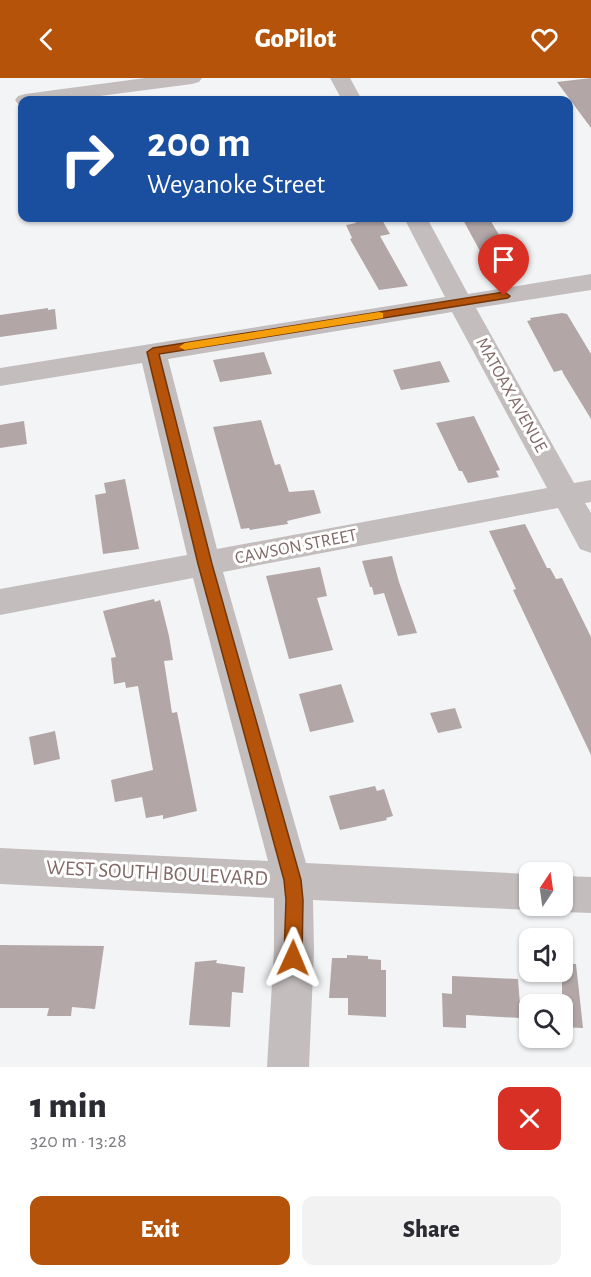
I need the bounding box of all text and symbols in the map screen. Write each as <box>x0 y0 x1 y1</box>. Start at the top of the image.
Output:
icon: back <box>30 23 63 56</box>
icon: heart <box>528 23 561 56</box>
text: GoPilot <box>255 25 336 52</box>
icon: right <box>48 120 126 198</box>
text: 200 m <box>147 122 251 164</box>
text: Weyanoke Street <box>147 171 325 198</box>
pin <box>478 234 529 296</box>
icon: arrive <box>487 243 520 276</box>
street label: MATOAX AVENUE <box>472 335 550 456</box>
street label: CAWSON STREET <box>234 526 359 568</box>
street label: WEST SOUTH BOULEVARD <box>46 857 268 889</box>
north arrow <box>519 862 573 916</box>
map controls <box>519 862 573 1048</box>
position arrow <box>261 926 325 990</box>
button: sound <box>519 928 573 982</box>
button: search <box>519 994 573 1048</box>
button: close <box>498 1087 561 1150</box>
text: 1 min <box>30 1088 107 1124</box>
text: 320 m · 13:28 <box>30 1131 127 1151</box>
button: Exit <box>30 1196 290 1265</box>
button: Share <box>302 1196 561 1265</box>

